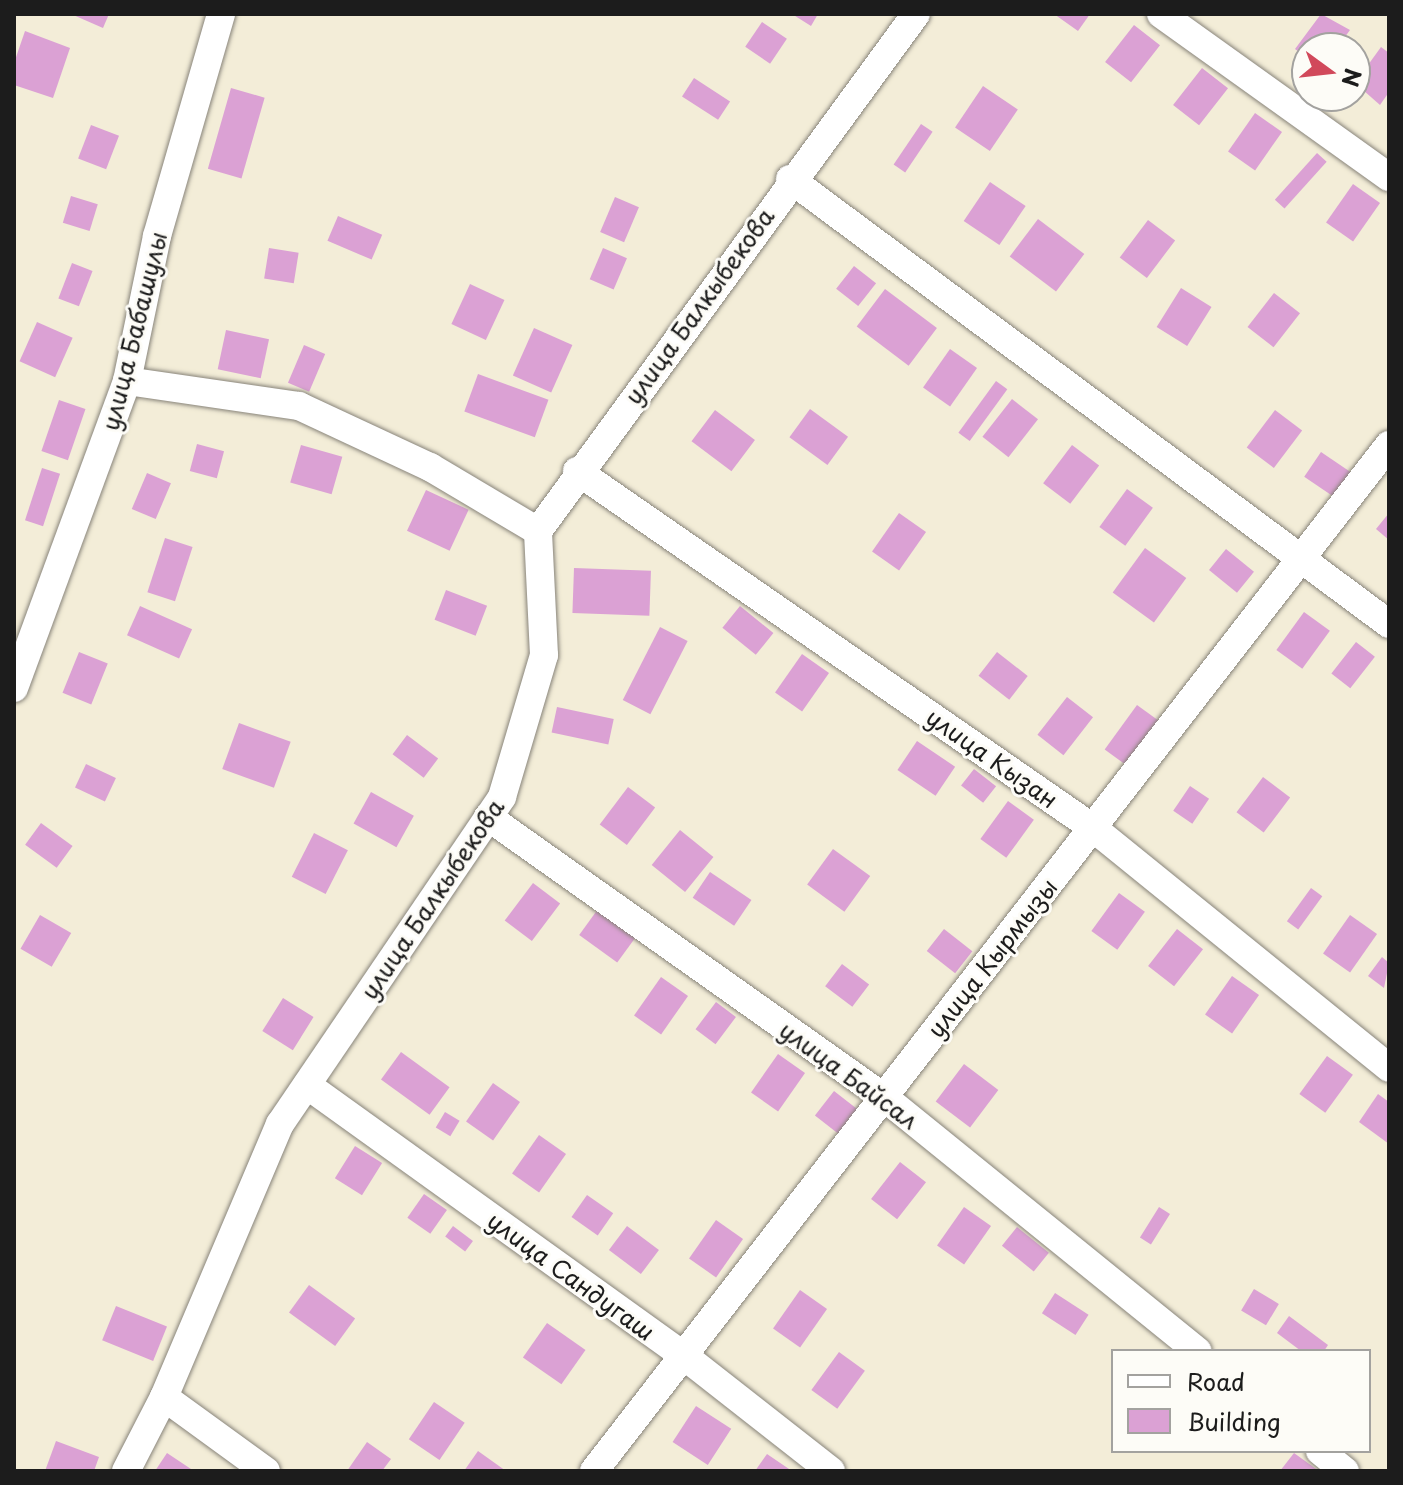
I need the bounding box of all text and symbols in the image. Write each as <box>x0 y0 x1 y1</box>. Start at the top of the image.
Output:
north arrow <box>1291 32 1371 112</box>
text: N <box>1335 65 1371 91</box>
street label: улица Балкыбекова <box>618 202 780 410</box>
street label: улица Бабашулы <box>95 228 173 434</box>
street label: улица Кызан <box>920 702 1064 814</box>
street label: улица Балкыбекова <box>354 793 510 1005</box>
street label: улица Кырмызы <box>921 872 1063 1044</box>
street label: улица Байсал <box>774 1015 924 1135</box>
street label: улица Сандугаш <box>481 1205 661 1347</box>
legend <box>1111 1349 1371 1453</box>
text: Road <box>1187 1363 1245 1399</box>
text: Building <box>1187 1403 1281 1439</box>

